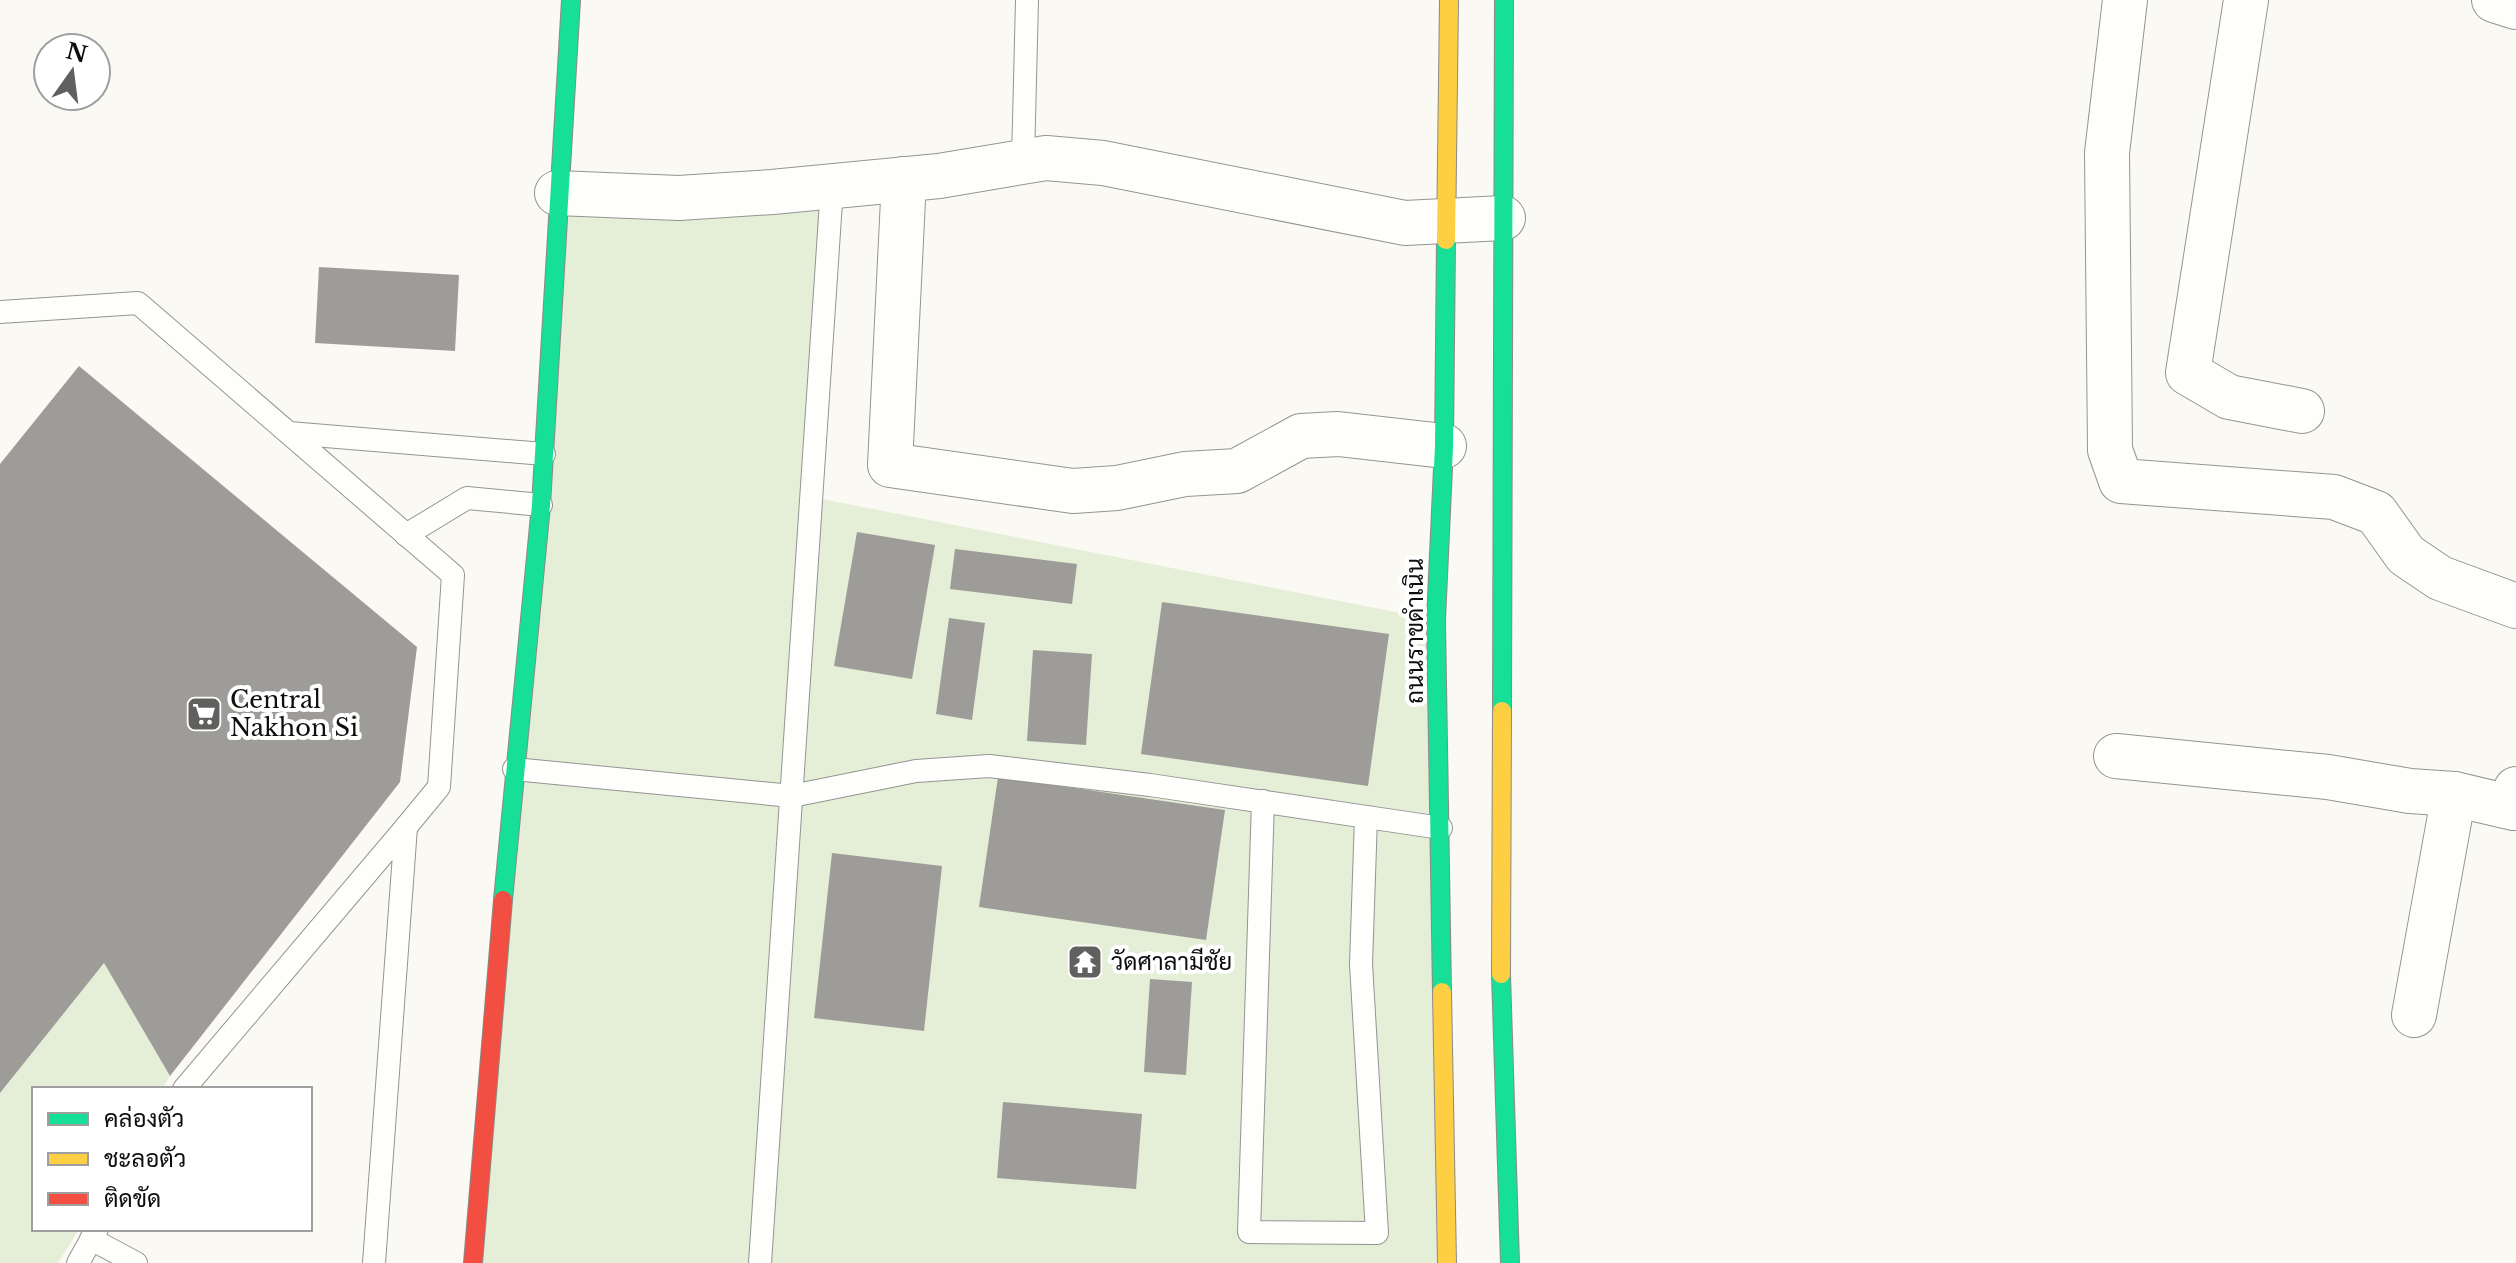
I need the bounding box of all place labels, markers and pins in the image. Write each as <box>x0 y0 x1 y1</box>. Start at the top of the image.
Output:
place label: Central Nakhon Si <box>230 685 358 742</box>
supermarket icon: Central Nakhon Si <box>185 695 223 733</box>
temple icon: วัดศาลามีชัย <box>1066 943 1104 981</box>
place label: วัดศาลามีชัย <box>1111 947 1232 976</box>

